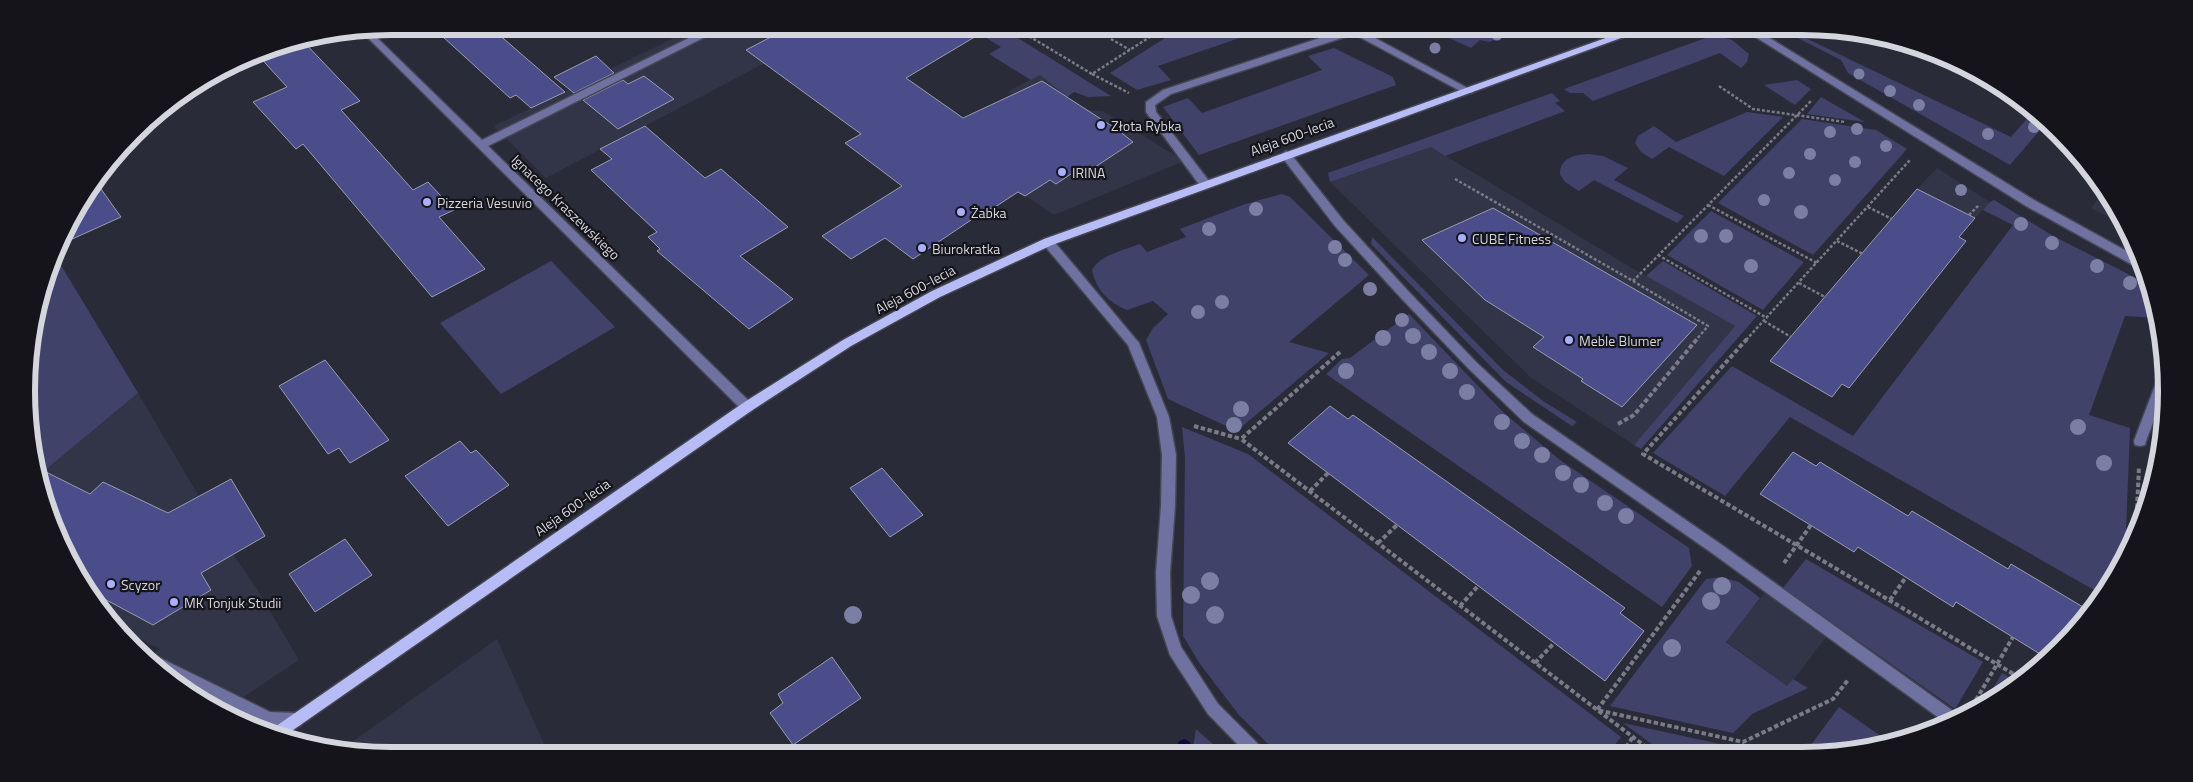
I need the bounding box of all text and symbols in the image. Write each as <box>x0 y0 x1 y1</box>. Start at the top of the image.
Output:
street label: Aleja 600-lecia <box>1247 111 1337 161</box>
place label: Złota Rybka <box>1111 115 1182 136</box>
marker: Złota Rybka <box>1095 119 1107 131</box>
street label: Ignacego Kraszewskiego <box>507 149 625 265</box>
place label: IRINA <box>1072 162 1106 183</box>
marker: IRINA <box>1056 166 1068 178</box>
place label: Pizzeria Vesuvio <box>437 192 532 213</box>
marker: Pizzeria Vesuvio <box>421 196 433 208</box>
place label: Żabka <box>971 202 1007 223</box>
marker: Żabka <box>955 206 967 218</box>
place label: CUBE Fitness <box>1472 228 1551 249</box>
marker: CUBE Fitness <box>1456 232 1468 244</box>
place label: Biurokratka <box>932 238 1000 259</box>
marker: Biurokratka <box>916 242 928 254</box>
street label: Aleja 600-lecia <box>871 259 959 319</box>
place label: Meble Blumer <box>1579 330 1662 351</box>
marker: Meble Blumer <box>1563 334 1575 346</box>
street label: Aleja 600-lecia <box>530 473 614 541</box>
place label: Scyzor <box>121 574 160 595</box>
marker: Scyzor <box>105 578 117 590</box>
place label: MK Tonjuk Studii <box>184 592 281 613</box>
marker: MK Tonjuk Studii <box>168 596 180 608</box>

